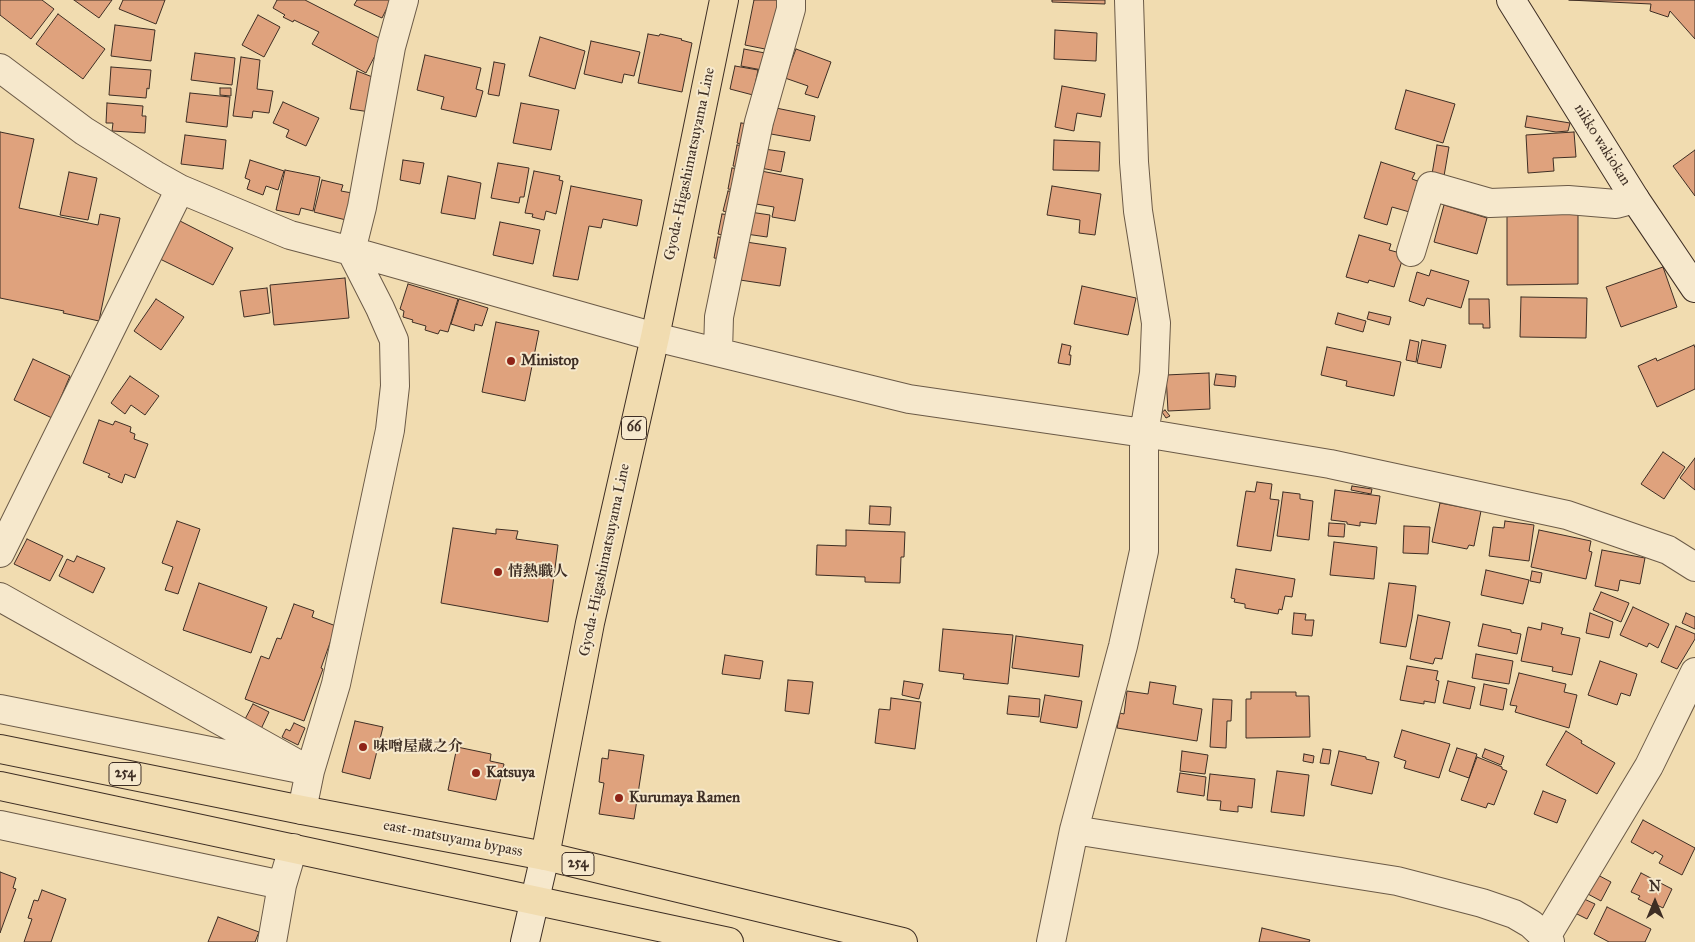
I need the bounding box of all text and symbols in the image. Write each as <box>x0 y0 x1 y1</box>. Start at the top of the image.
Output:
street label: Gyoda-Higashimatsuyama Line <box>661 66 719 262</box>
street label: nikko wakiokan <box>1570 101 1634 189</box>
place label: Ministop <box>521 352 579 370</box>
marker: Ministop <box>505 355 517 367</box>
road number: 66 <box>622 416 646 439</box>
street label: Gyoda-Higashimatsuyama Line <box>576 462 634 658</box>
place label: 情熱職人 <box>508 563 568 581</box>
marker: 情熱職人 <box>492 566 504 578</box>
place label: 味噌屋蔵之介 <box>373 738 463 756</box>
marker: 味噌屋蔵之介 <box>357 741 369 753</box>
road number: 254 <box>109 762 141 786</box>
place label: Katsuya <box>486 764 535 782</box>
marker: Katsuya <box>470 767 482 779</box>
place label: Kurumaya Ramen <box>629 789 740 807</box>
marker: Kurumaya Ramen <box>613 792 625 804</box>
street label: east-matsuyama bypass <box>382 817 524 861</box>
road number: 254 <box>562 852 594 876</box>
north arrow <box>1630 877 1680 927</box>
text: N <box>1649 878 1661 895</box>

